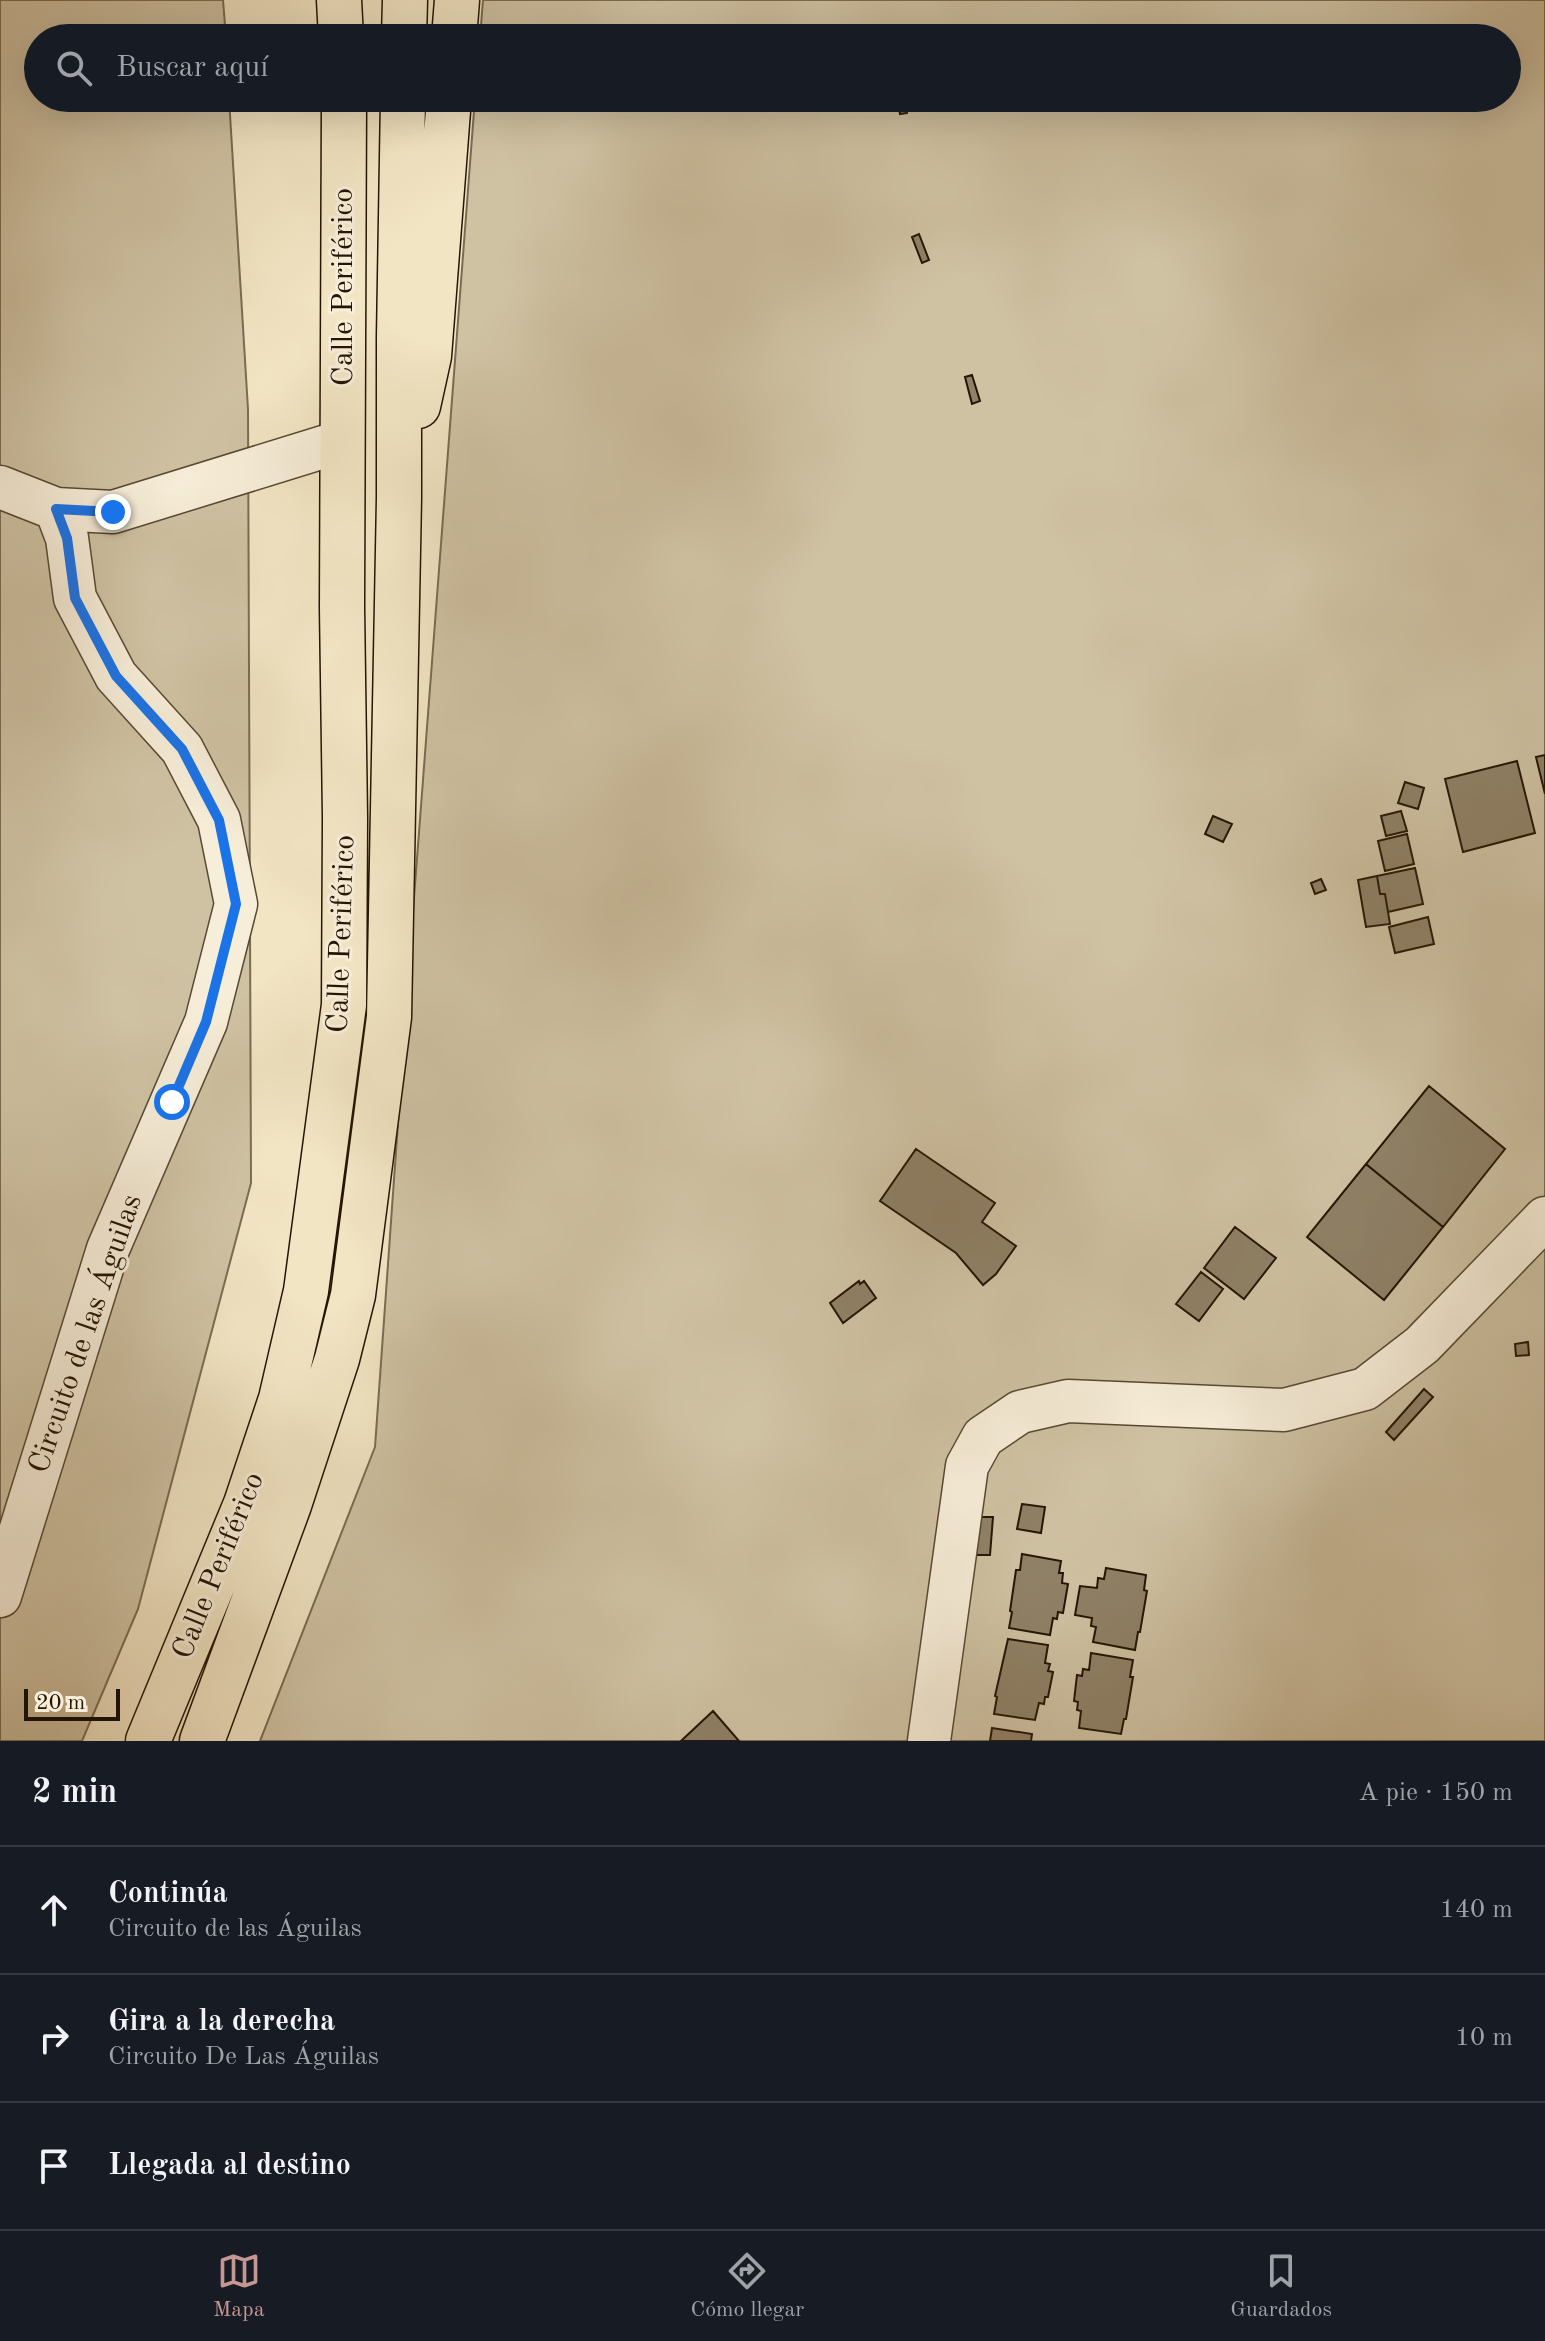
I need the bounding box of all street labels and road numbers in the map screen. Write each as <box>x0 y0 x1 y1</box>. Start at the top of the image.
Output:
street label: Calle Periférico <box>329 188 359 386</box>
street label: Calle Periférico <box>324 834 360 1034</box>
street label: Circuito de las Águilas <box>19 1189 148 1477</box>
street label: Calle Periférico <box>168 1468 270 1664</box>

